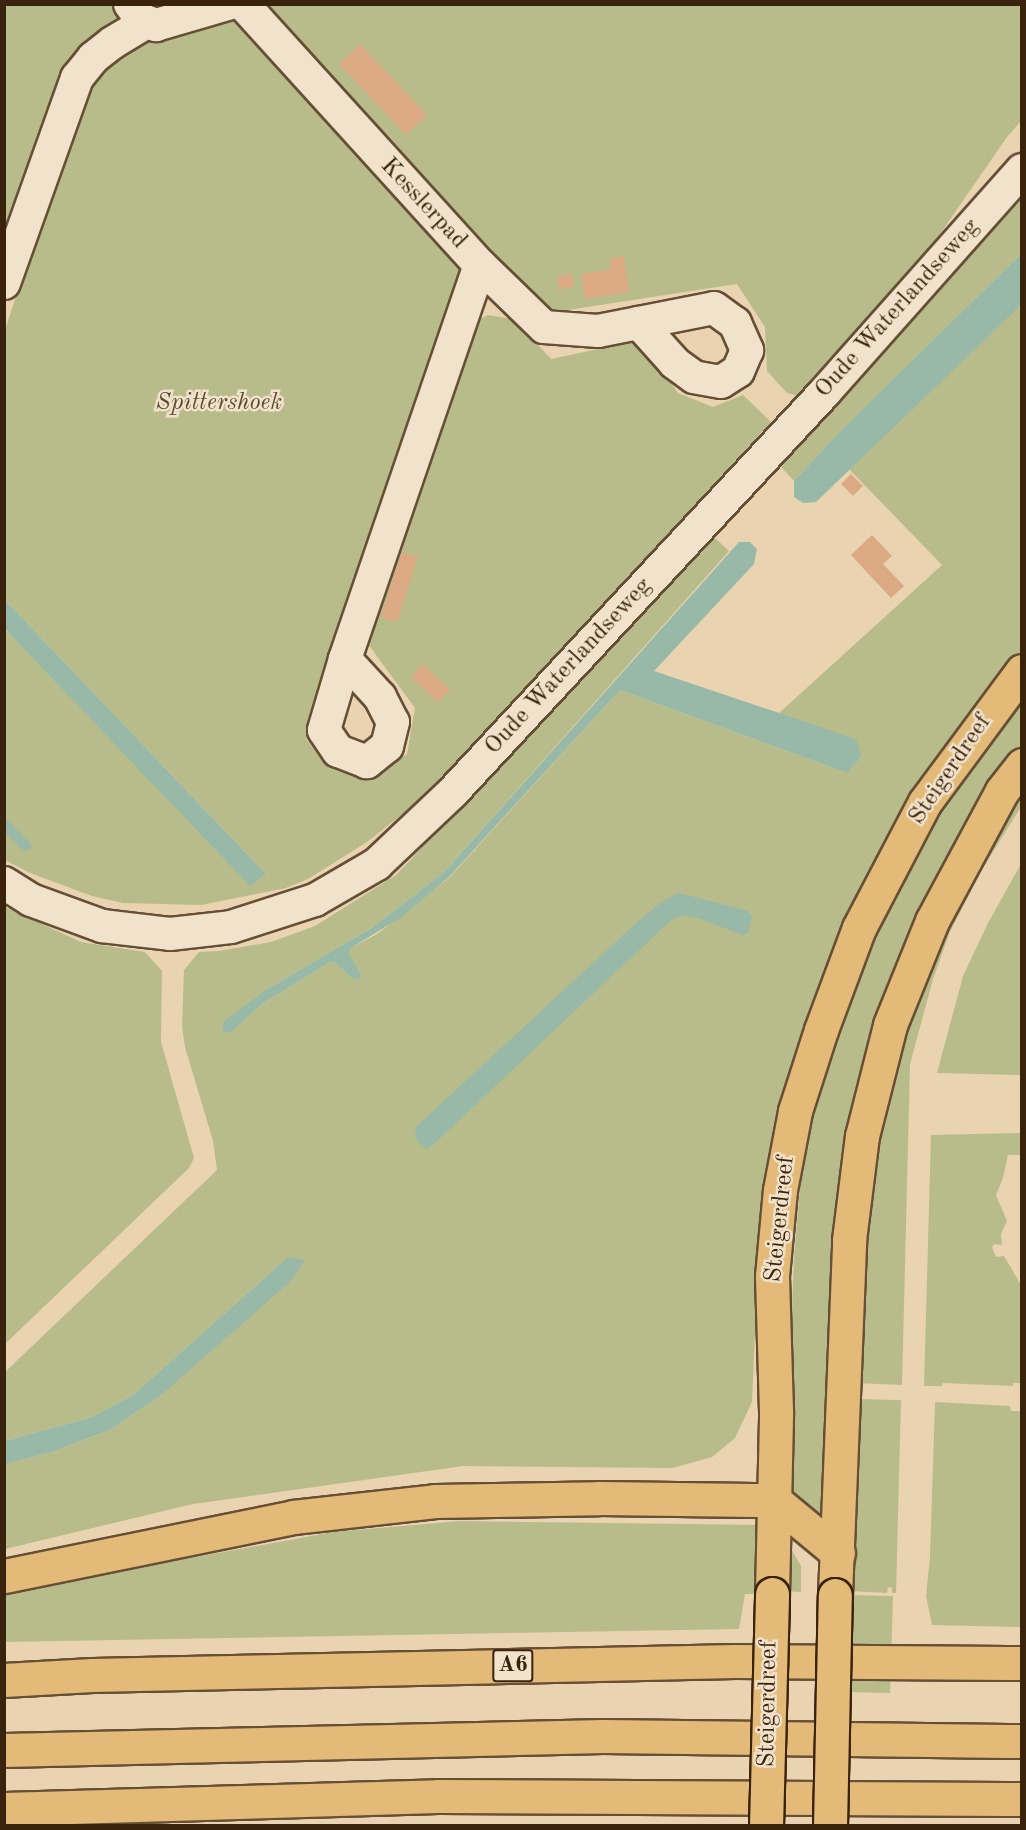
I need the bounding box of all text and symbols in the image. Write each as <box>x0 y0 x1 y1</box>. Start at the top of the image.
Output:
street label: Kesslerpad <box>374 152 472 256</box>
street label: Oude Waterlandseweg <box>810 213 986 405</box>
park label: Spittershoek <box>156 390 282 418</box>
street label: Oude Waterlandseweg <box>480 573 658 761</box>
street label: Steigerdreef <box>904 709 998 831</box>
street label: Steigerdreef <box>760 1154 802 1284</box>
street label: Steigerdreef <box>753 1640 785 1768</box>
road number: A6 <box>492 1647 534 1685</box>

